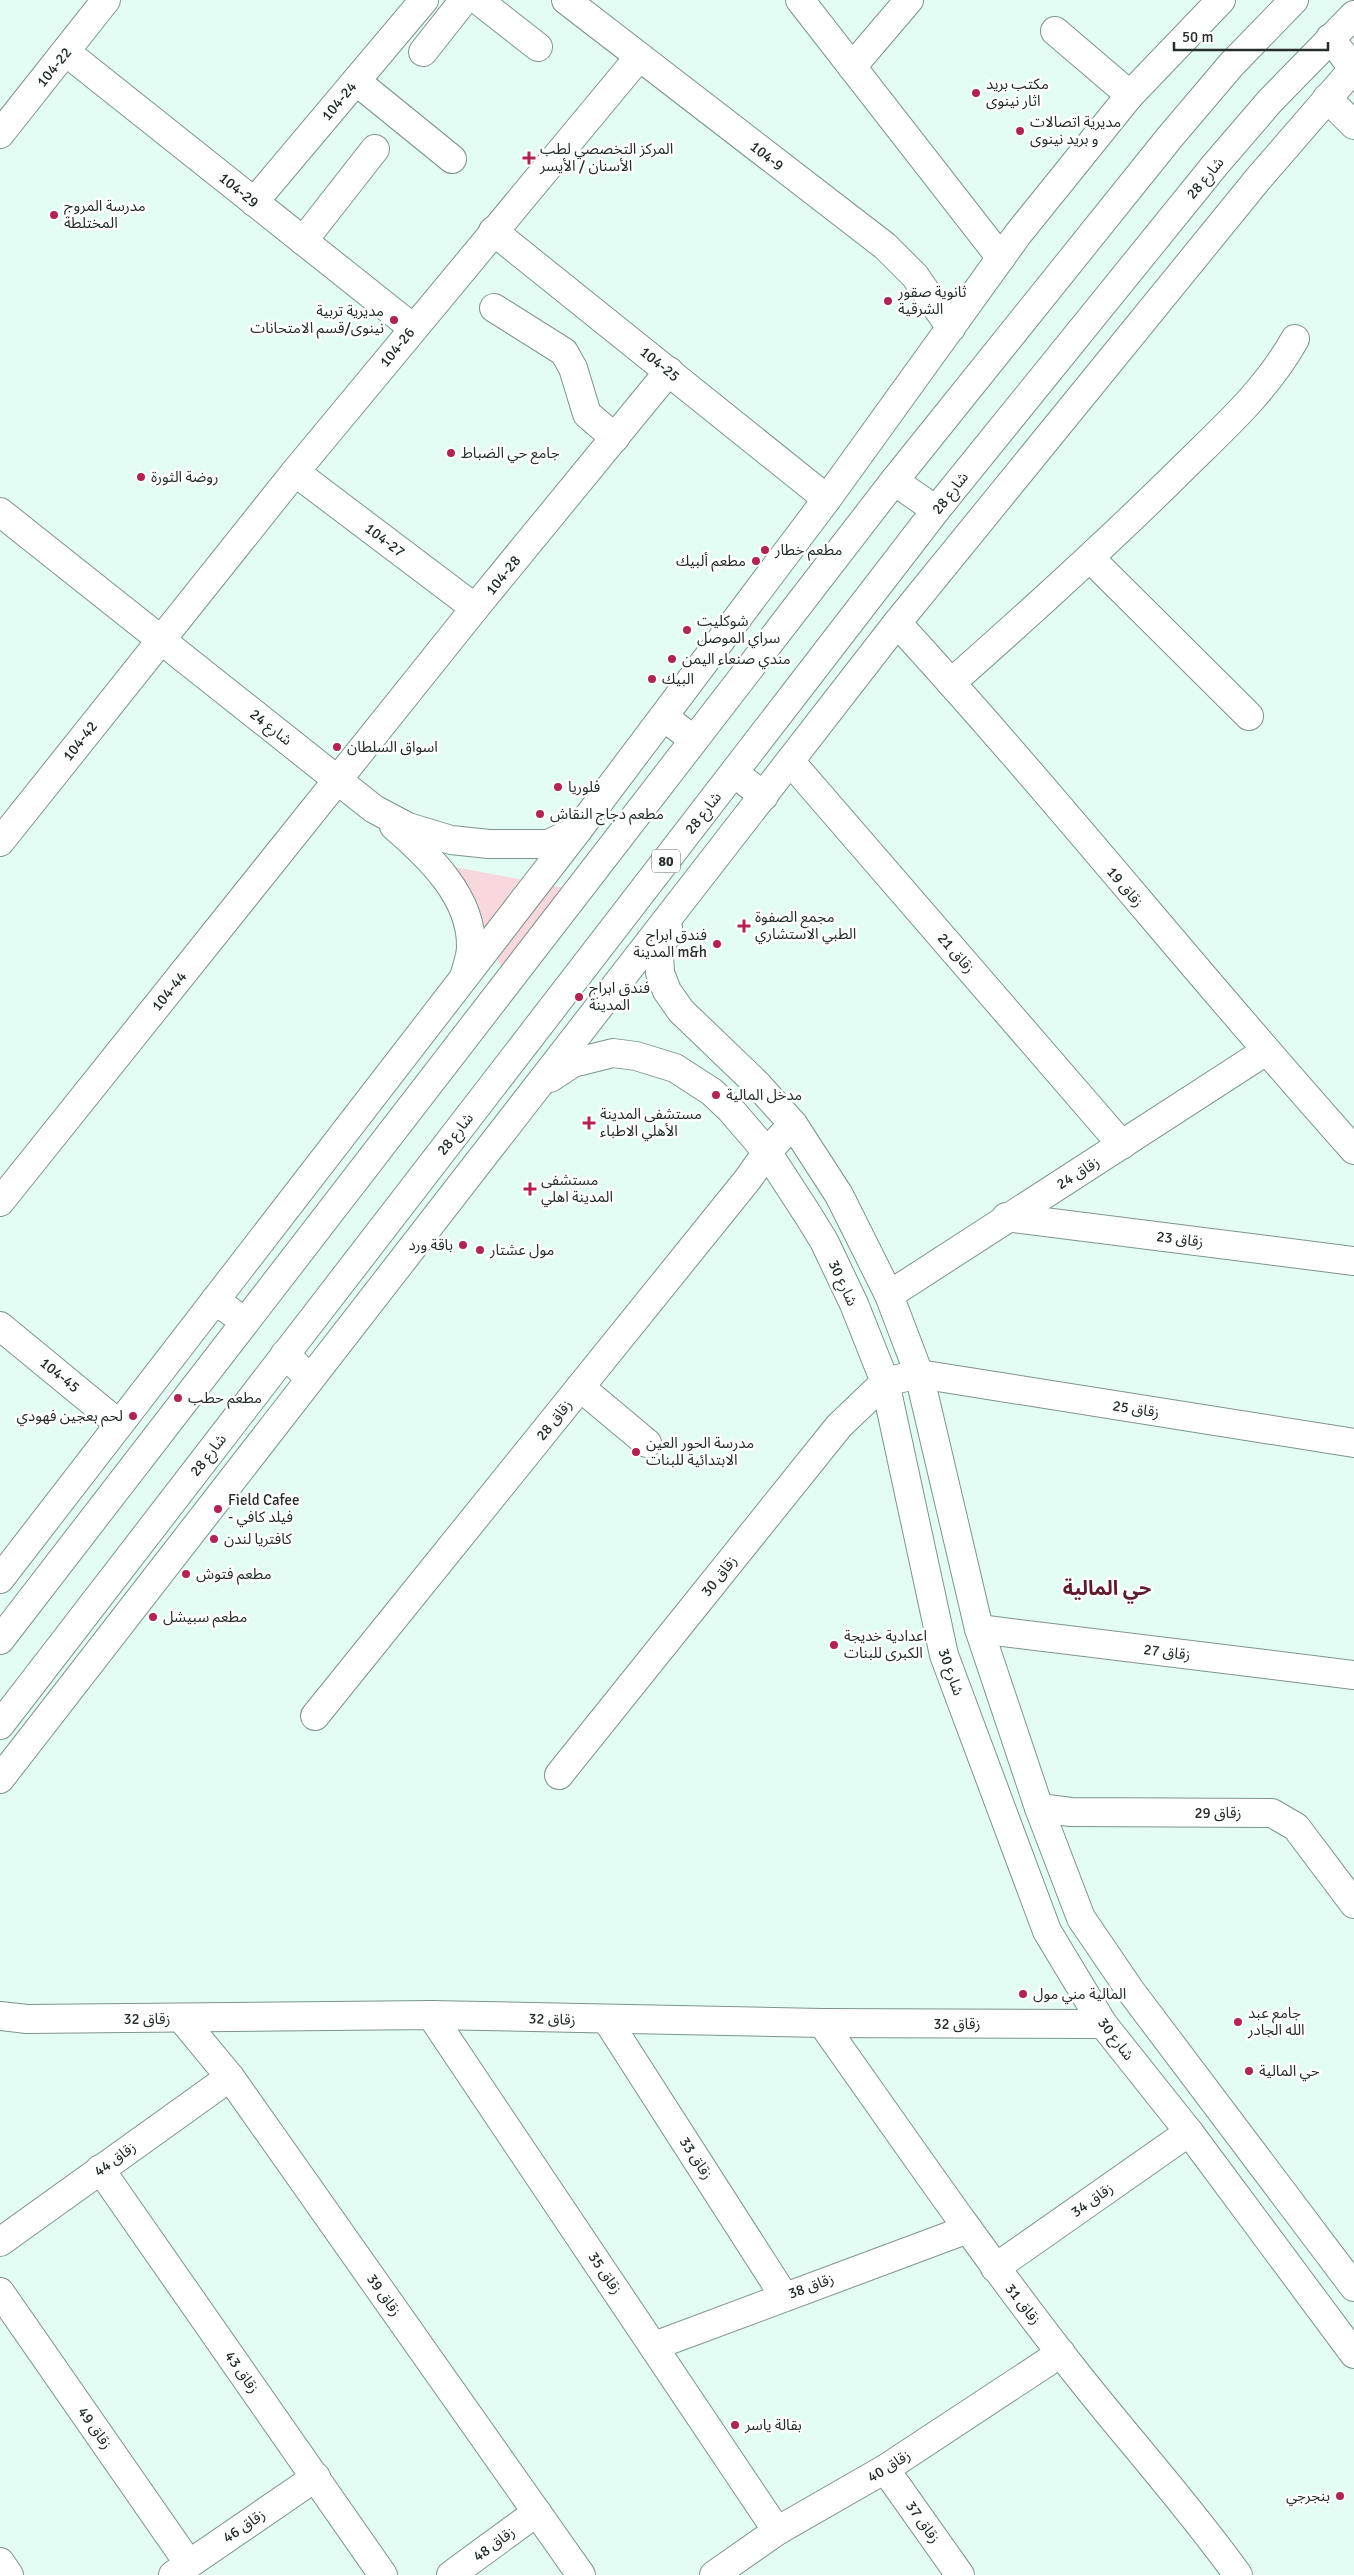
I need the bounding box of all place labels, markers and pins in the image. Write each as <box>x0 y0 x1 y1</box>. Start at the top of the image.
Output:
place label: مكتب بريد اثار نينوى <box>986 75 1049 110</box>
marker: مكتب بريد اثار نينوى <box>970 87 982 99</box>
place label: مديرية اتصالات و بريد نينوى <box>1030 113 1121 148</box>
marker: مديرية اتصالات و بريد نينوى <box>1014 125 1026 137</box>
place label: المركز التخصصي لطب الأسنان / الأيسر <box>539 140 673 175</box>
marker: المركز التخصصي لطب الأسنان / الأيسر <box>522 151 536 165</box>
place label: مدرسة المروج المختلطة <box>64 197 146 232</box>
marker: مدرسة المروج المختلطة <box>48 209 60 221</box>
place label: ثانوية صقور الشرقية <box>897 283 967 318</box>
marker: ثانوية صقور الشرقية <box>882 295 894 307</box>
place label: مديرية تربية نينوى/قسم الامتحانات <box>250 302 384 339</box>
marker: مديرية تربية نينوى/قسم الامتحانات <box>388 314 400 326</box>
place label: جامع حي الضباط <box>461 444 560 465</box>
marker: جامع حي الضباط <box>445 447 457 459</box>
place label: روضة الثورة <box>151 468 218 486</box>
marker: روضة الثورة <box>135 471 147 483</box>
place label: مطعم خطار <box>774 541 842 561</box>
marker: مطعم خطار <box>759 544 771 556</box>
place label: مطعم ألبيك <box>676 552 746 572</box>
marker: مطعم ألبيك <box>750 555 762 567</box>
place label: شوكليت سراي الموصل <box>697 612 781 649</box>
marker: شوكليت سراي الموصل <box>681 624 693 636</box>
place label: مندي صنعاء اليمن <box>682 650 791 670</box>
marker: مندي صنعاء اليمن <box>666 653 678 665</box>
place label: البيك <box>662 670 694 688</box>
marker: البيك <box>646 673 658 685</box>
place label: اسواق السلطان <box>347 738 438 756</box>
marker: اسواق السلطان <box>331 741 343 753</box>
place label: فلوريا <box>568 778 600 796</box>
marker: فلوريا <box>552 781 564 793</box>
place label: مطعم دجاج النقاش <box>550 805 664 826</box>
marker: مطعم دجاج النقاش <box>534 808 546 820</box>
place label: مجمع الصفوة الطبي الاستشاري <box>755 908 856 945</box>
marker: مجمع الصفوة الطبي الاستشاري <box>737 919 751 933</box>
place label: فندق ابراج المدينة m&h <box>633 926 707 961</box>
marker: فندق ابراج المدينة m&h <box>711 938 723 950</box>
place label: فندق ابراج المدينة <box>589 979 650 1014</box>
marker: فندق ابراج المدينة <box>573 991 585 1003</box>
place label: مدخل المالية <box>726 1086 802 1104</box>
marker: مدخل المالية <box>710 1089 722 1101</box>
place label: مستشفى المدينة الأهلي الاطباء <box>600 1105 702 1142</box>
marker: مستشفى المدينة الأهلي الاطباء <box>582 1116 596 1130</box>
place label: مستشفى المدينة اهلي <box>541 1171 613 1208</box>
marker: مستشفى المدينة اهلي <box>523 1182 537 1196</box>
place label: باقة ورد <box>408 1236 453 1254</box>
marker: باقة ورد <box>457 1239 469 1251</box>
place label: مول عشتار <box>489 1241 554 1259</box>
marker: مول عشتار <box>474 1244 486 1256</box>
place label: مطعم حطب <box>188 1389 262 1409</box>
marker: مطعم حطب <box>172 1392 184 1404</box>
place label: لحم بعجين فهودي <box>17 1407 123 1427</box>
marker: لحم بعجين فهودي <box>127 1410 139 1422</box>
place label: مدرسة الحور العين الابتدائية للبنات <box>646 1434 754 1469</box>
marker: مدرسة الحور العين الابتدائية للبنات <box>630 1446 642 1458</box>
place label: Field Cafee - فيلد كافي <box>228 1491 299 1528</box>
marker: Field Cafee - فيلد كافي <box>212 1503 224 1515</box>
place label: كافتريا لندن <box>224 1530 293 1548</box>
marker: كافتريا لندن <box>208 1533 220 1545</box>
place label: مطعم فتوش <box>196 1565 272 1585</box>
marker: مطعم فتوش <box>180 1568 192 1580</box>
place label: مطعم سبيشل <box>163 1608 247 1628</box>
marker: مطعم سبيشل <box>147 1611 159 1623</box>
place label: اعدادية خديجة الكبرى للبنات <box>844 1627 927 1662</box>
marker: اعدادية خديجة الكبرى للبنات <box>828 1639 840 1651</box>
place label: المالية مني مول <box>1033 1985 1126 2005</box>
marker: المالية مني مول <box>1017 1988 1029 2000</box>
place label: جامع عبد الله الجادر <box>1247 2004 1305 2039</box>
marker: جامع عبد الله الجادر <box>1232 2016 1244 2028</box>
place label: حي المالية <box>1259 2062 1320 2082</box>
marker: حي المالية <box>1243 2065 1255 2077</box>
place label: بقالة ياسر <box>744 2416 802 2434</box>
marker: بقالة ياسر <box>729 2419 741 2431</box>
place label: بنجرجي <box>1286 2487 1330 2507</box>
marker: بنجرجي <box>1334 2490 1346 2502</box>

